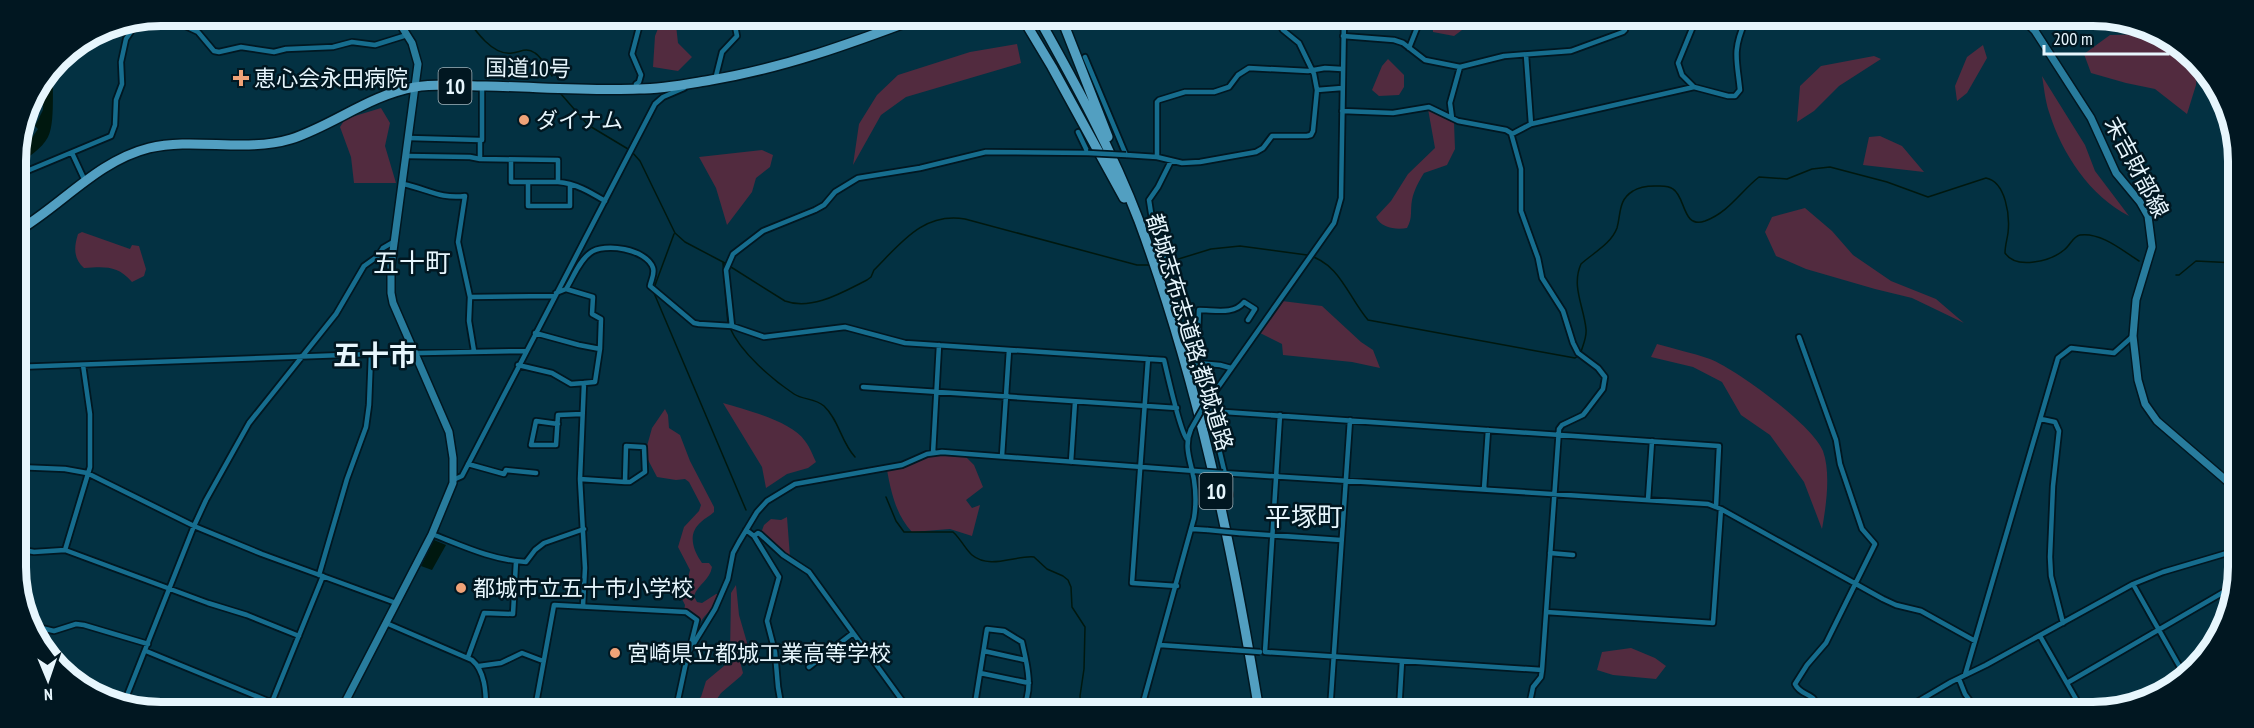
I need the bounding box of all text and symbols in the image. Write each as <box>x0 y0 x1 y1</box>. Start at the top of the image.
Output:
scale bar <box>2044 18 2168 56</box>
text: 200 m <box>2053 27 2093 50</box>
street label: 国道10号 <box>485 53 571 83</box>
place label: 恵心会永田病院 <box>254 64 408 92</box>
road number: 10 <box>438 68 472 104</box>
marker: 恵心会永田病院 <box>232 69 250 87</box>
place label: ダイナム <box>536 106 623 134</box>
street label: 末吉財部線 <box>2099 112 2175 222</box>
marker: ダイナム <box>517 113 531 127</box>
street label: 都城志布志道路;都城道路 <box>1141 210 1239 454</box>
district label: 五十町 <box>373 246 451 279</box>
district label: 五十市 <box>333 336 417 373</box>
road number: 10 <box>1200 473 1232 509</box>
district label: 平塚町 <box>1265 500 1343 533</box>
place label: 都城市立五十市小学校 <box>473 574 693 602</box>
marker: 都城市立五十市小学校 <box>454 581 468 595</box>
place label: 宮崎県立都城工業高等学校 <box>627 639 891 667</box>
marker: 宮崎県立都城工業高等学校 <box>608 646 622 660</box>
north arrow <box>18 650 78 710</box>
text: N <box>44 685 53 705</box>

